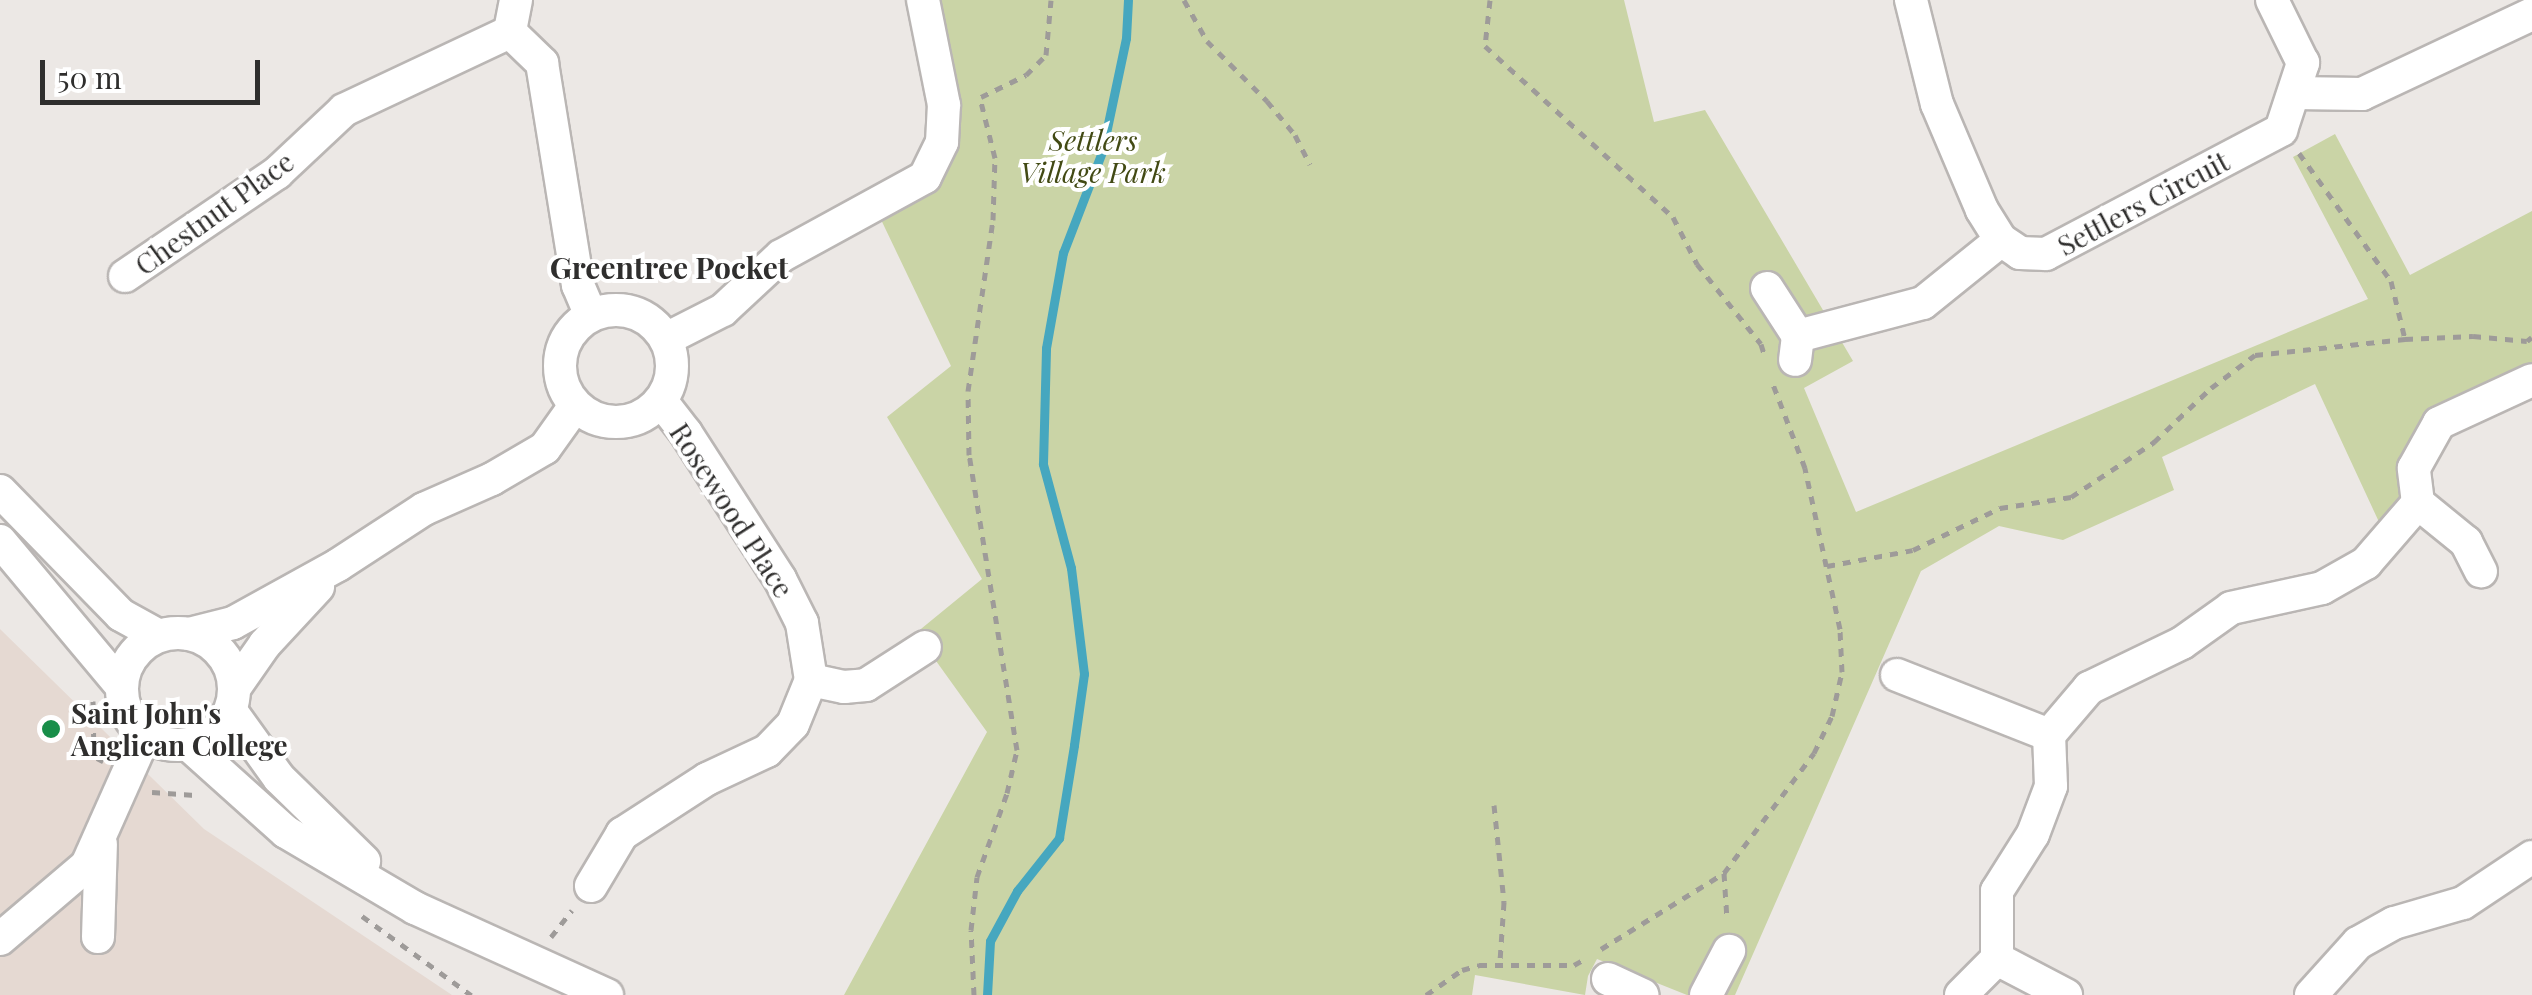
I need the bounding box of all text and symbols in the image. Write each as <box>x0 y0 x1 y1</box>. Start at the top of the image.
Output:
scale bar <box>45 40 265 102</box>
text: 50 m <box>57 57 122 97</box>
park label: Settlers Village Park <box>1020 123 1166 189</box>
street label: Chestnut Place <box>128 144 300 282</box>
street label: Settlers Circuit <box>2052 144 2234 262</box>
district label: Greentree Pocket <box>550 249 788 285</box>
street label: Rosewood Place <box>663 417 801 603</box>
place label: Saint John's Anglican College <box>71 696 288 762</box>
marker: Saint John's Anglican College <box>40 718 62 740</box>

